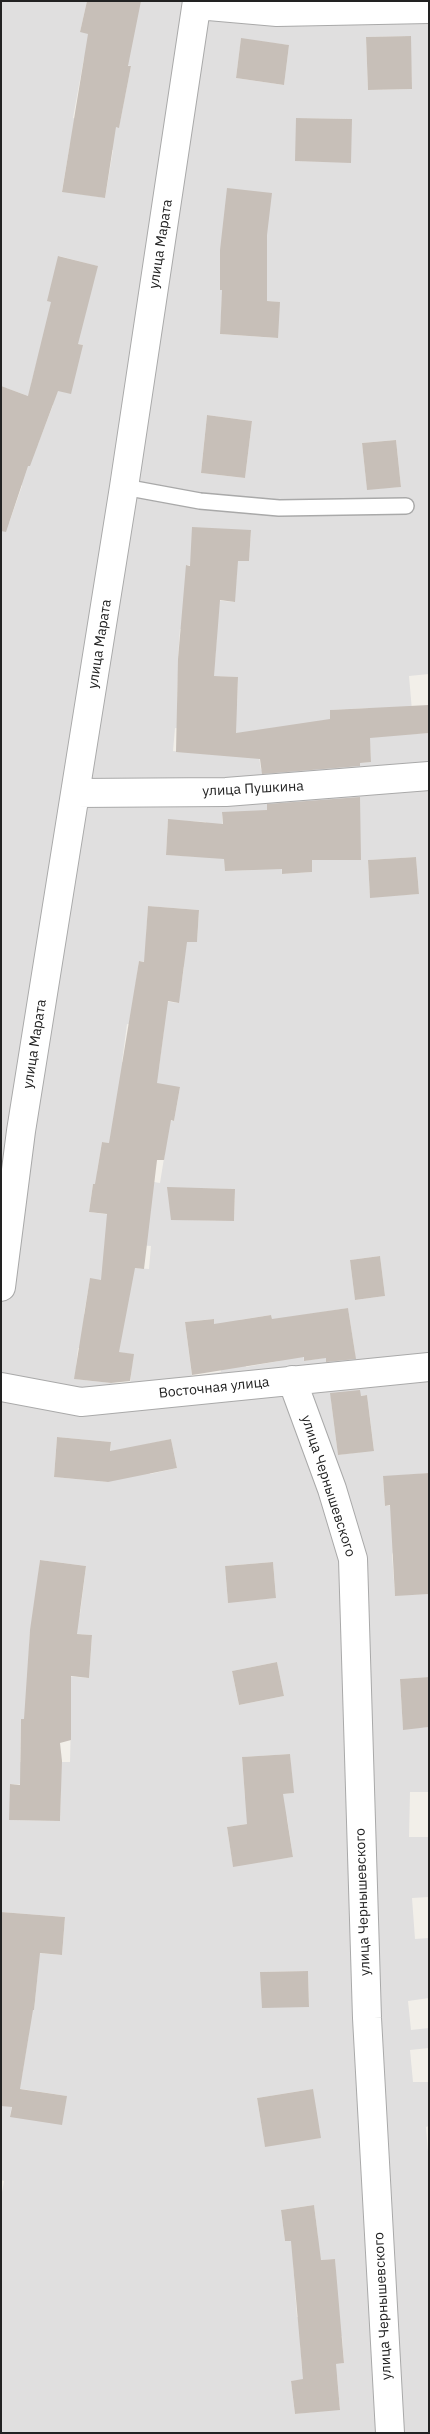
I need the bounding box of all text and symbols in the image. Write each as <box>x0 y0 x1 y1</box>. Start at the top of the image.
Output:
street label: улица Марата <box>146 198 176 290</box>
street label: улица Марата <box>85 598 115 690</box>
street label: улица Пушкина <box>202 778 304 800</box>
street label: улица Марата <box>20 998 50 1090</box>
street label: Восточная улица <box>158 1374 270 1402</box>
street label: улица Чернышевского <box>297 1413 359 1559</box>
street label: улица Чернышевского <box>352 1828 374 1976</box>
street label: улица Чернышевского <box>371 2232 395 2380</box>

